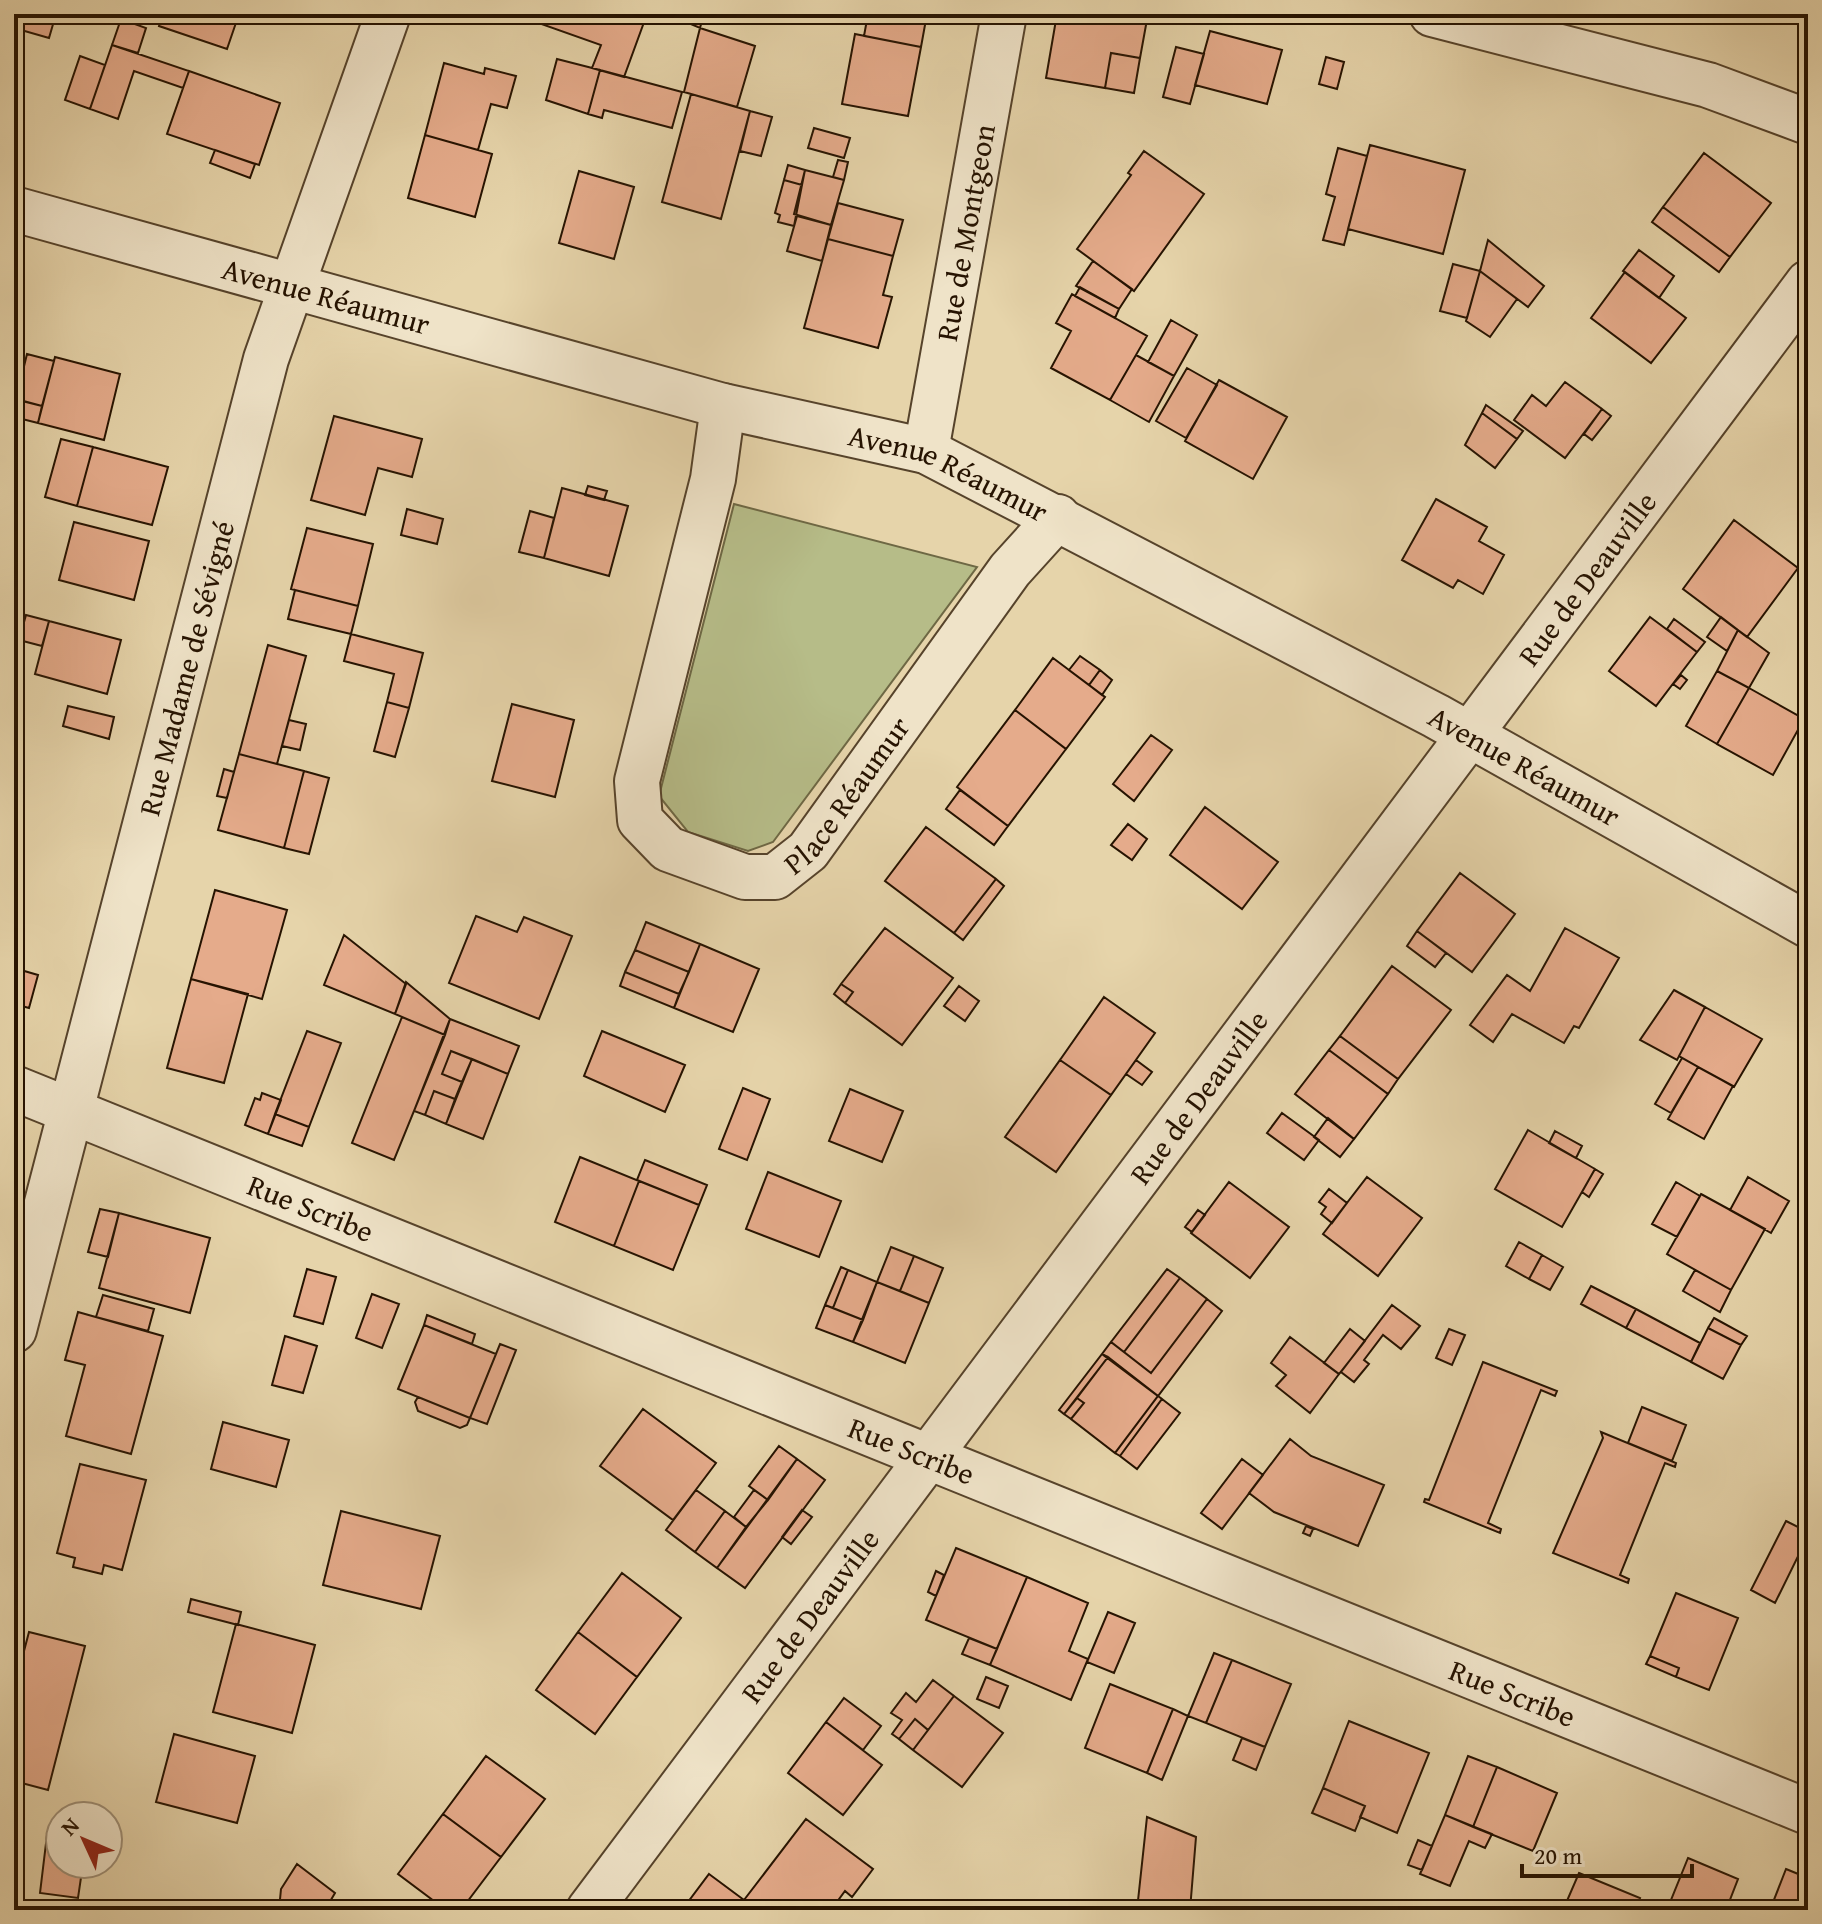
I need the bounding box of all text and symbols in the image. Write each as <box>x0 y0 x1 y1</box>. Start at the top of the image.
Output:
street label: Rue de Montgeon <box>924 120 1006 344</box>
street label: Avenue Réaumur <box>217 246 435 346</box>
street label: Avenue Réaumur <box>844 412 1056 533</box>
street label: Rue de Deauville <box>1507 482 1667 675</box>
street label: Rue Madame de Sévigné <box>126 516 245 820</box>
street label: Avenue Réaumur <box>1421 694 1628 837</box>
street label: Place Réaumur <box>774 707 920 885</box>
street label: Rue de Deauville <box>1118 1000 1278 1193</box>
street label: Rue Scribe <box>241 1163 380 1253</box>
street label: Rue Scribe <box>842 1405 981 1495</box>
street label: Rue de Deauville <box>730 1519 890 1712</box>
street label: Rue Scribe <box>1443 1648 1582 1738</box>
north arrow <box>44 1800 124 1880</box>
text: N <box>53 1809 86 1843</box>
scale bar <box>1522 1828 1692 1878</box>
text: 20 m <box>1534 1838 1582 1873</box>

